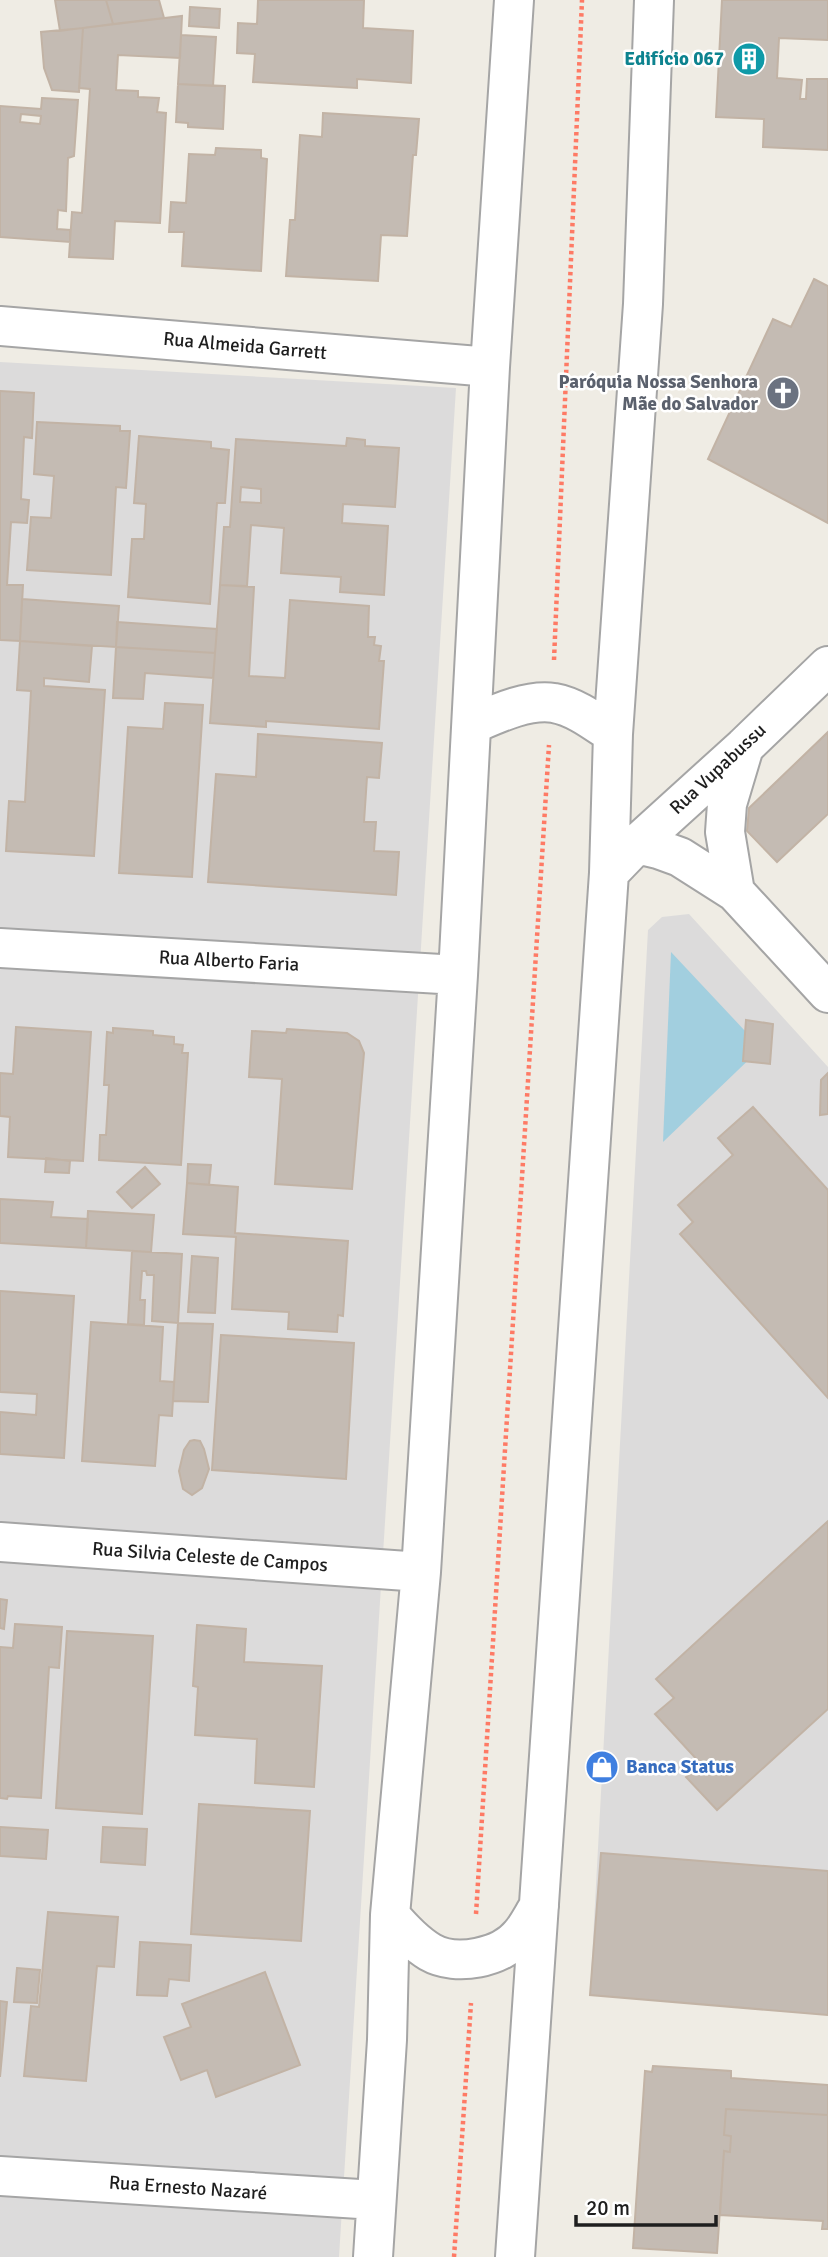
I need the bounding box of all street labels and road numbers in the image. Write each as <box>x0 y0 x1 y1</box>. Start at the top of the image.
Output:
street label: Rua Almeida Garrett <box>162 327 328 365</box>
street label: Rua Vupabussu <box>665 718 771 820</box>
street label: Rua Alberto Faria <box>158 945 300 977</box>
street label: Rua Silvia Celeste de Campos <box>91 1537 329 1577</box>
street label: Rua Ernesto Nazaré <box>108 2171 268 2205</box>

